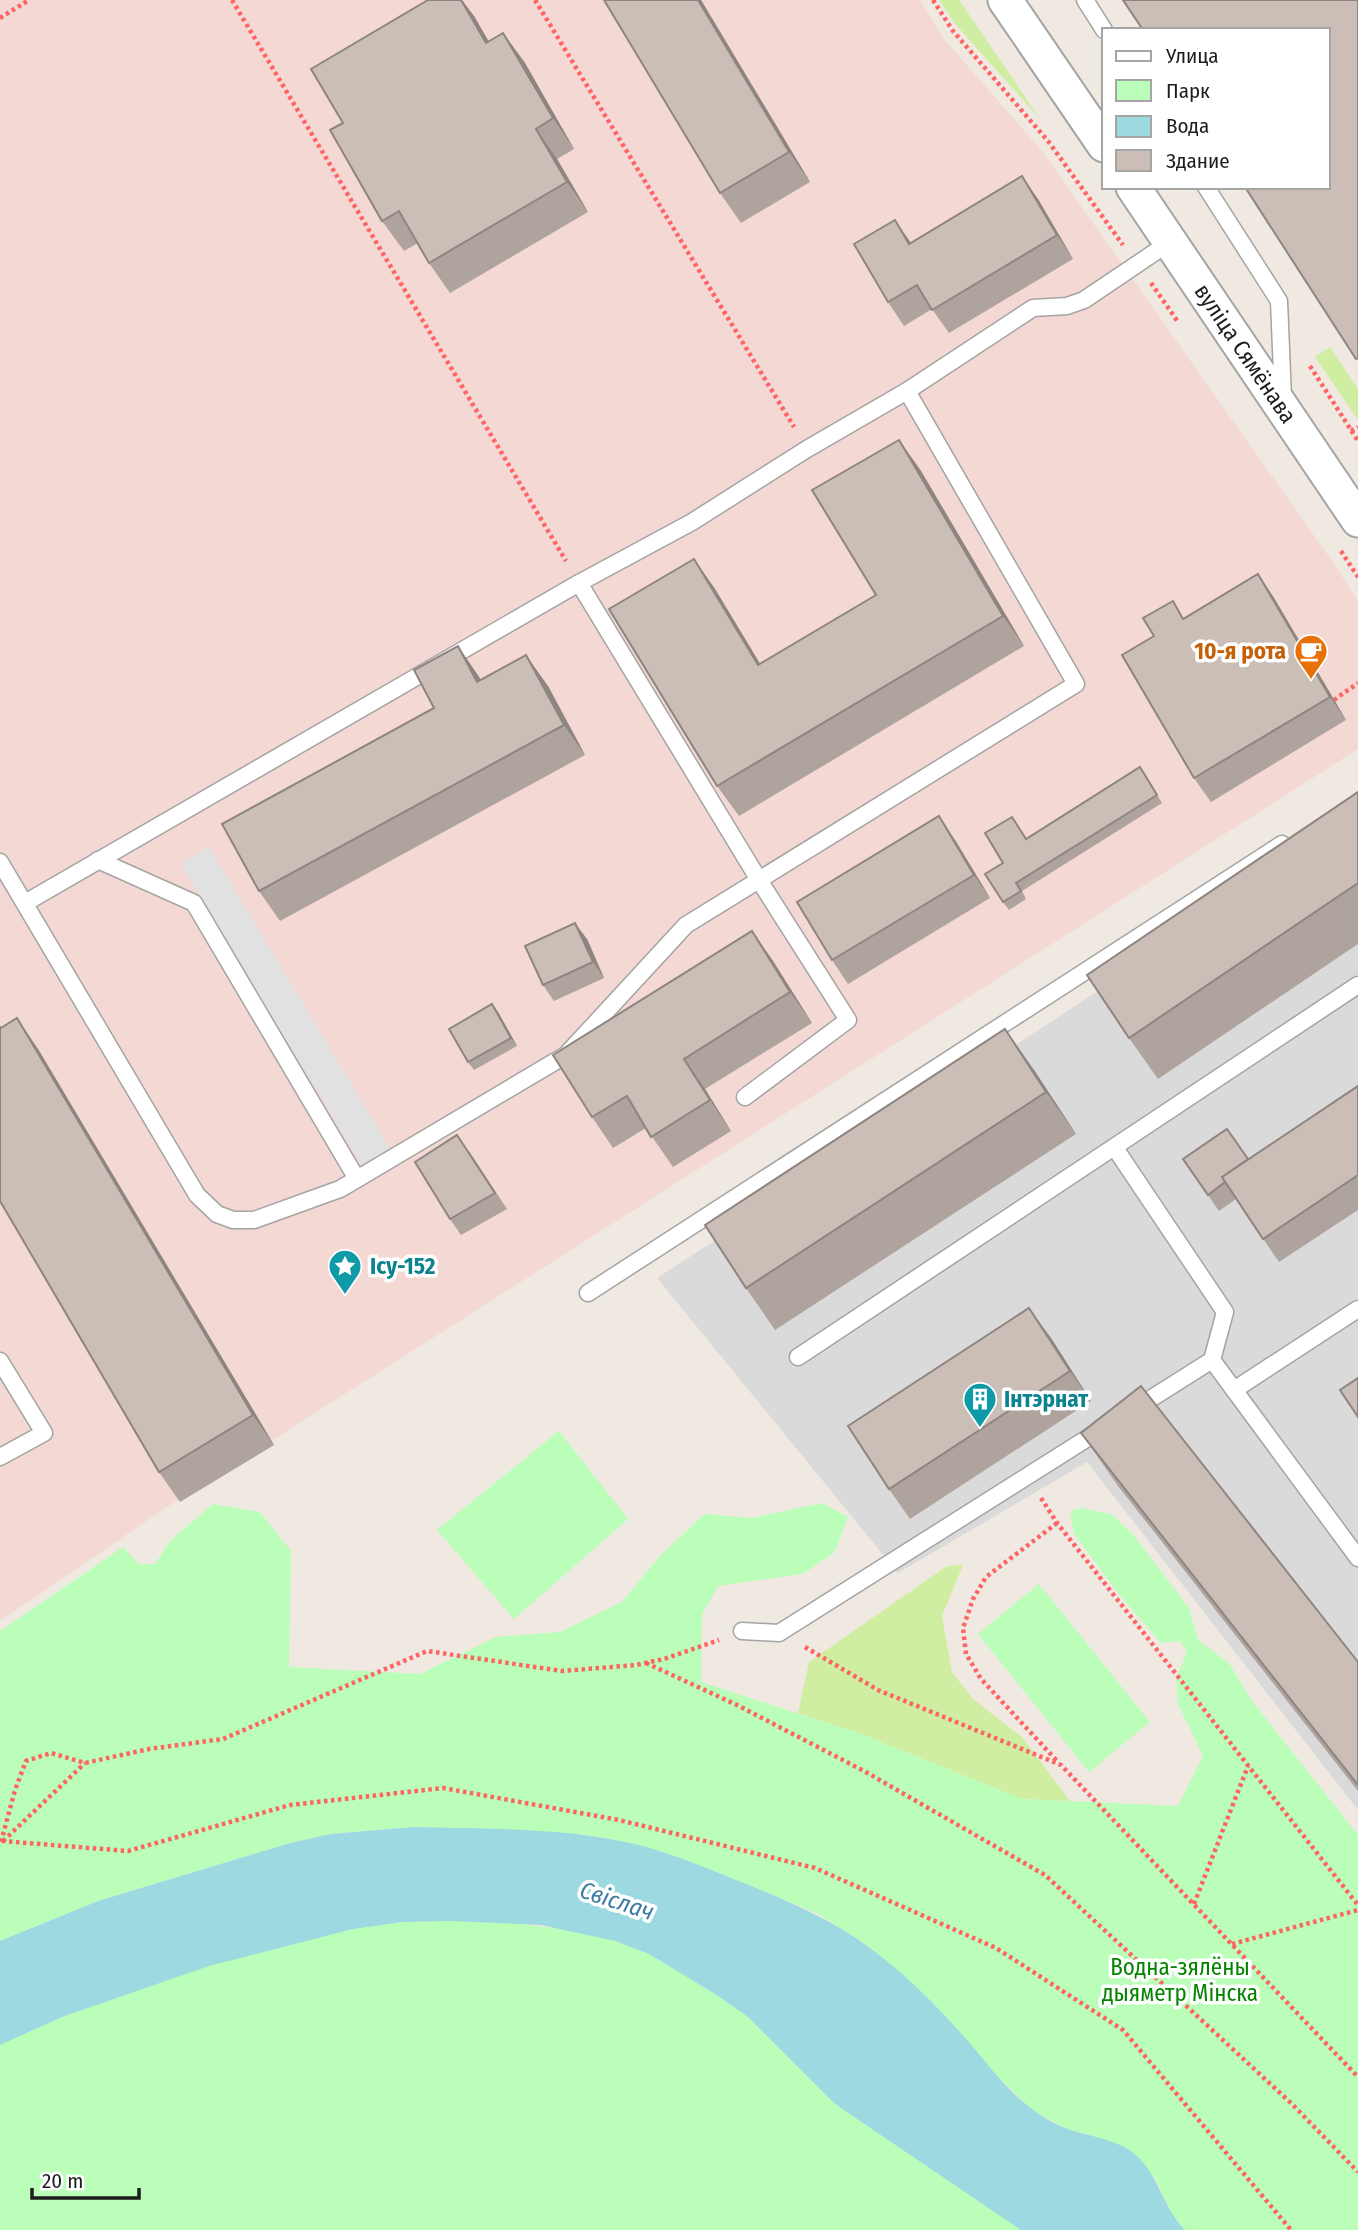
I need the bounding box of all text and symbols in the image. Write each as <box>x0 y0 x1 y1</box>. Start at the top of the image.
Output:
legend <box>1102 28 1330 189</box>
text: Улица <box>1165 43 1219 69</box>
text: Парк <box>1166 78 1210 104</box>
text: Вода <box>1166 113 1209 139</box>
text: Здание <box>1166 148 1230 174</box>
street label: вуліца Сямёнава <box>1189 279 1303 429</box>
cafe icon: 10-я рота <box>1292 632 1330 681</box>
place label: 10-я рота <box>1194 637 1286 665</box>
place icon: Ісу-152 <box>326 1247 364 1296</box>
place label: Ісу-152 <box>370 1252 436 1280</box>
building icon: Інтэрнат <box>961 1380 999 1429</box>
place label: Інтэрнат <box>1004 1385 1089 1413</box>
water label: Свіслач <box>576 1876 658 1926</box>
park label: Водна-зялёны дыяметр Мінска <box>1102 1953 1258 2007</box>
scale bar <box>32 2156 138 2200</box>
text: 20 m <box>42 2168 83 2194</box>

